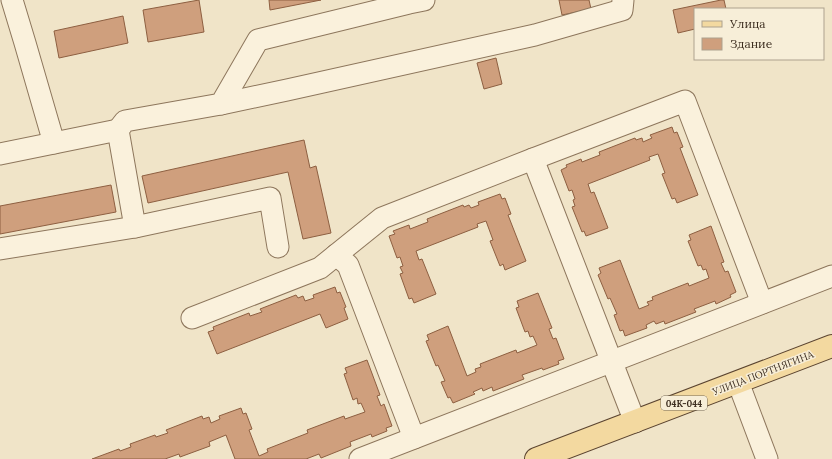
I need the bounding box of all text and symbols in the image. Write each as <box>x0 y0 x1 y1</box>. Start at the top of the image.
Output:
legend <box>694 8 824 60</box>
text: Улица <box>729 16 766 31</box>
text: Здание <box>730 36 773 51</box>
street label: УЛИЦА ПОРТНЯГИНА <box>710 347 816 399</box>
road number: 04К-044 <box>661 396 707 410</box>

